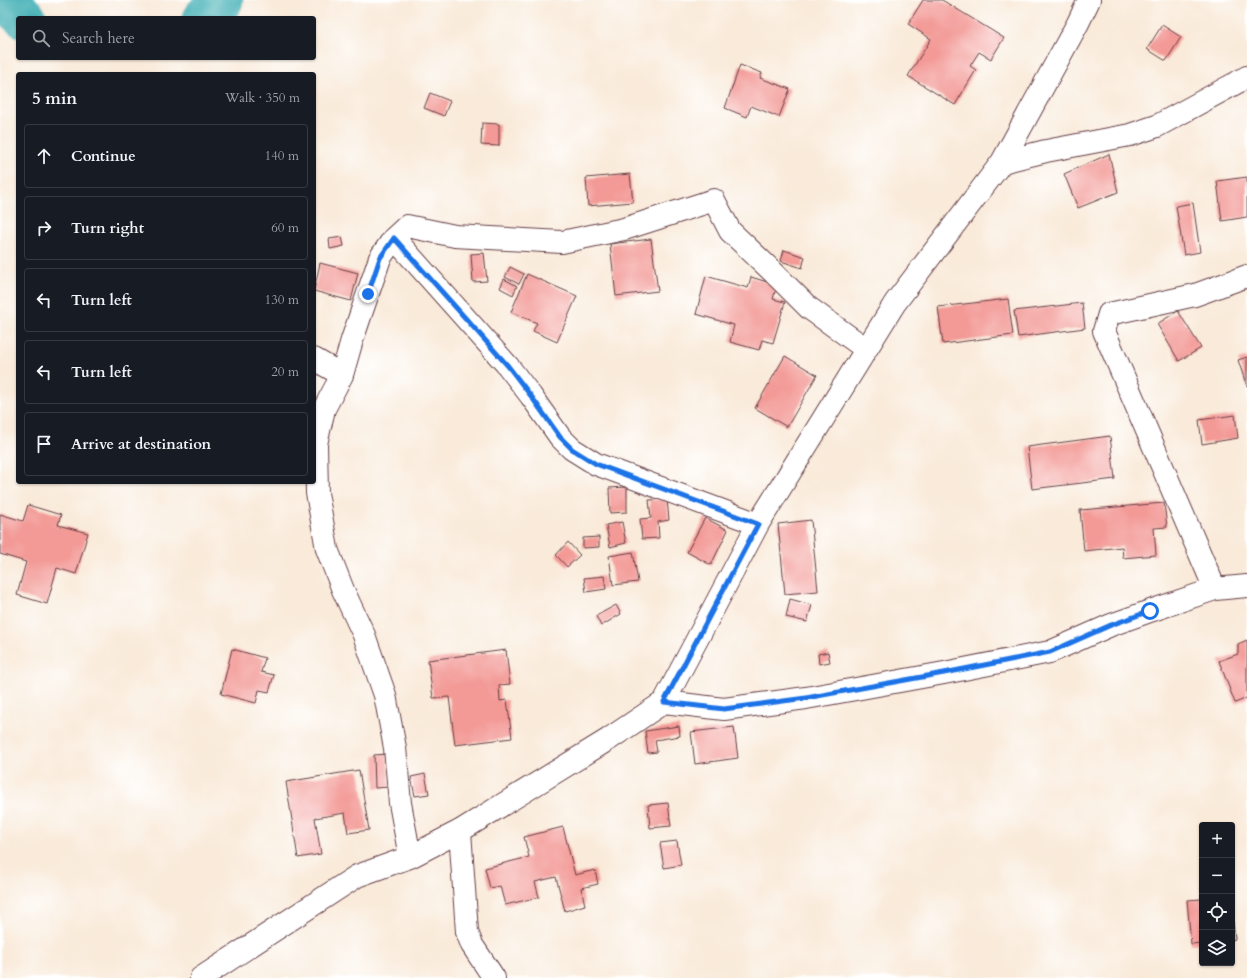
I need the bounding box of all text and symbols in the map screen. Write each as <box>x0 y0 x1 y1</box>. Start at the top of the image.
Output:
search box <box>16 16 316 60</box>
icon: search <box>30 27 52 49</box>
text: Search here <box>62 28 135 48</box>
text: 5 min <box>32 87 77 110</box>
text: Walk · 350 m <box>225 89 300 107</box>
icon: ahead <box>33 145 55 167</box>
text: Continue <box>71 146 136 166</box>
text: 140 m <box>265 147 299 165</box>
icon: right <box>33 217 55 239</box>
text: Turn right <box>71 218 144 238</box>
text: 60 m <box>271 219 299 237</box>
route end <box>359 285 377 303</box>
icon: left <box>33 289 55 311</box>
text: Turn left <box>71 290 132 310</box>
text: 130 m <box>265 291 299 309</box>
icon: left <box>33 361 55 383</box>
text: Turn left <box>71 362 132 382</box>
text: 20 m <box>271 363 299 381</box>
icon: arrive <box>33 433 55 455</box>
text: Arrive at destination <box>71 434 211 454</box>
route start <box>1141 602 1159 620</box>
map controls <box>1199 822 1235 966</box>
button: + <box>1199 822 1235 858</box>
button: − <box>1199 858 1235 894</box>
button: locate <box>1199 894 1235 930</box>
button: layers <box>1199 930 1235 966</box>

